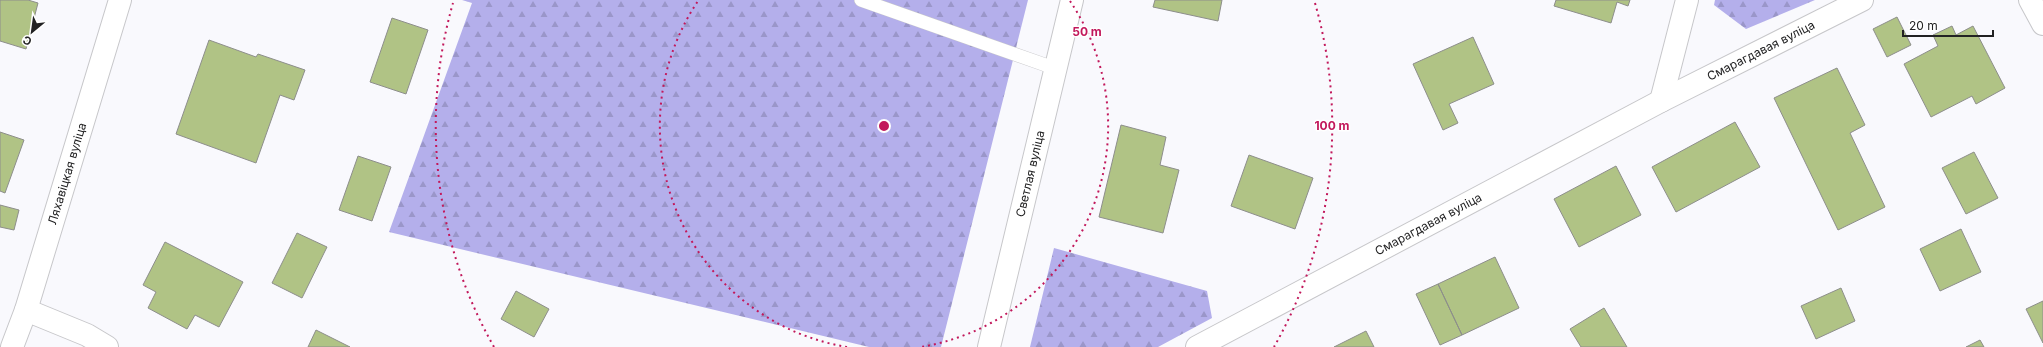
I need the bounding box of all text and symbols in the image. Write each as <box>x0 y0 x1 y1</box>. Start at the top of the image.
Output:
north arrow <box>12 12 52 52</box>
scale bar <box>1903 12 1993 38</box>
street label: Смарагдавая вуліца <box>1704 17 1817 84</box>
text: 20 m <box>1909 18 1938 33</box>
text: 50 m <box>1072 24 1102 39</box>
text: С <box>20 33 34 49</box>
text: 100 m <box>1314 118 1350 133</box>
centre of rings <box>877 119 891 133</box>
street label: Ляхавіцкая вуліца <box>44 121 89 226</box>
street label: Светлая вуліца <box>1012 129 1048 219</box>
street label: Смарагдавая вуліца <box>1372 189 1484 258</box>

